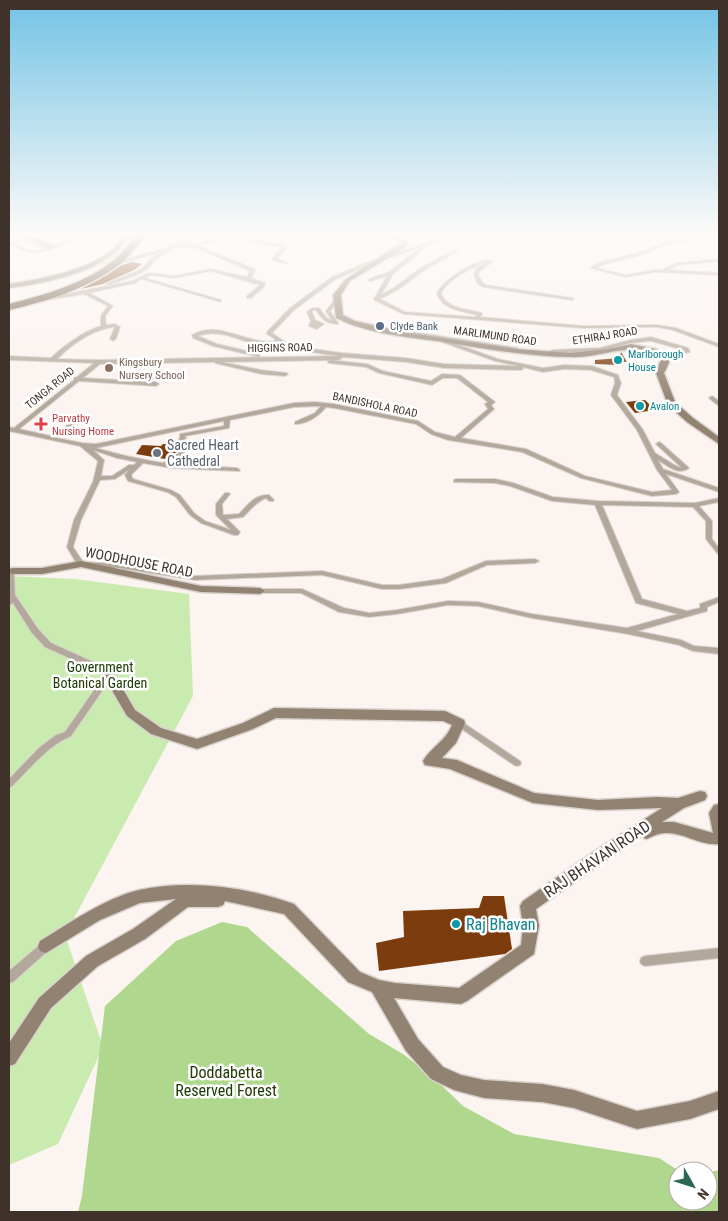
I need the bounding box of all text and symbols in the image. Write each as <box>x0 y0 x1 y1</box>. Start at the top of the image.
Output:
marker: Clyde Bank <box>374 320 386 332</box>
place label: Clyde Bank <box>390 320 438 333</box>
street label: MARLIMUND ROAD <box>453 324 537 348</box>
street label: ETHIRAJ ROAD <box>571 324 639 348</box>
street label: HIGGINS ROAD <box>247 341 313 355</box>
place label: Marlborough House <box>628 348 683 374</box>
marker: Marlborough House <box>612 354 624 366</box>
place label: Kingsbury Nursery School <box>119 356 185 382</box>
marker: Kingsbury Nursery School <box>103 362 115 374</box>
street label: TONGA ROAD <box>23 364 77 412</box>
street label: BANDISHOLA ROAD <box>331 390 419 420</box>
marker: Avalon <box>634 400 646 412</box>
place label: Avalon <box>650 400 679 413</box>
place label: Parvathy Nursing Home <box>52 412 114 438</box>
marker: Parvathy Nursing Home <box>34 417 48 431</box>
place label: Sacred Heart Cathedral <box>167 437 239 469</box>
marker: Sacred Heart Cathedral <box>151 447 163 459</box>
street label: WOODHOUSE ROAD <box>84 544 194 580</box>
park label: Government Botanical Garden <box>53 659 147 691</box>
street label: RAJ BHAVAN ROAD <box>540 816 654 902</box>
place label: Raj Bhavan <box>466 915 536 934</box>
marker: Raj Bhavan <box>450 918 462 930</box>
park label: Doddabetta Reserved Forest <box>175 1063 277 1100</box>
north arrow <box>668 1161 718 1211</box>
text: N <box>694 1186 712 1203</box>

